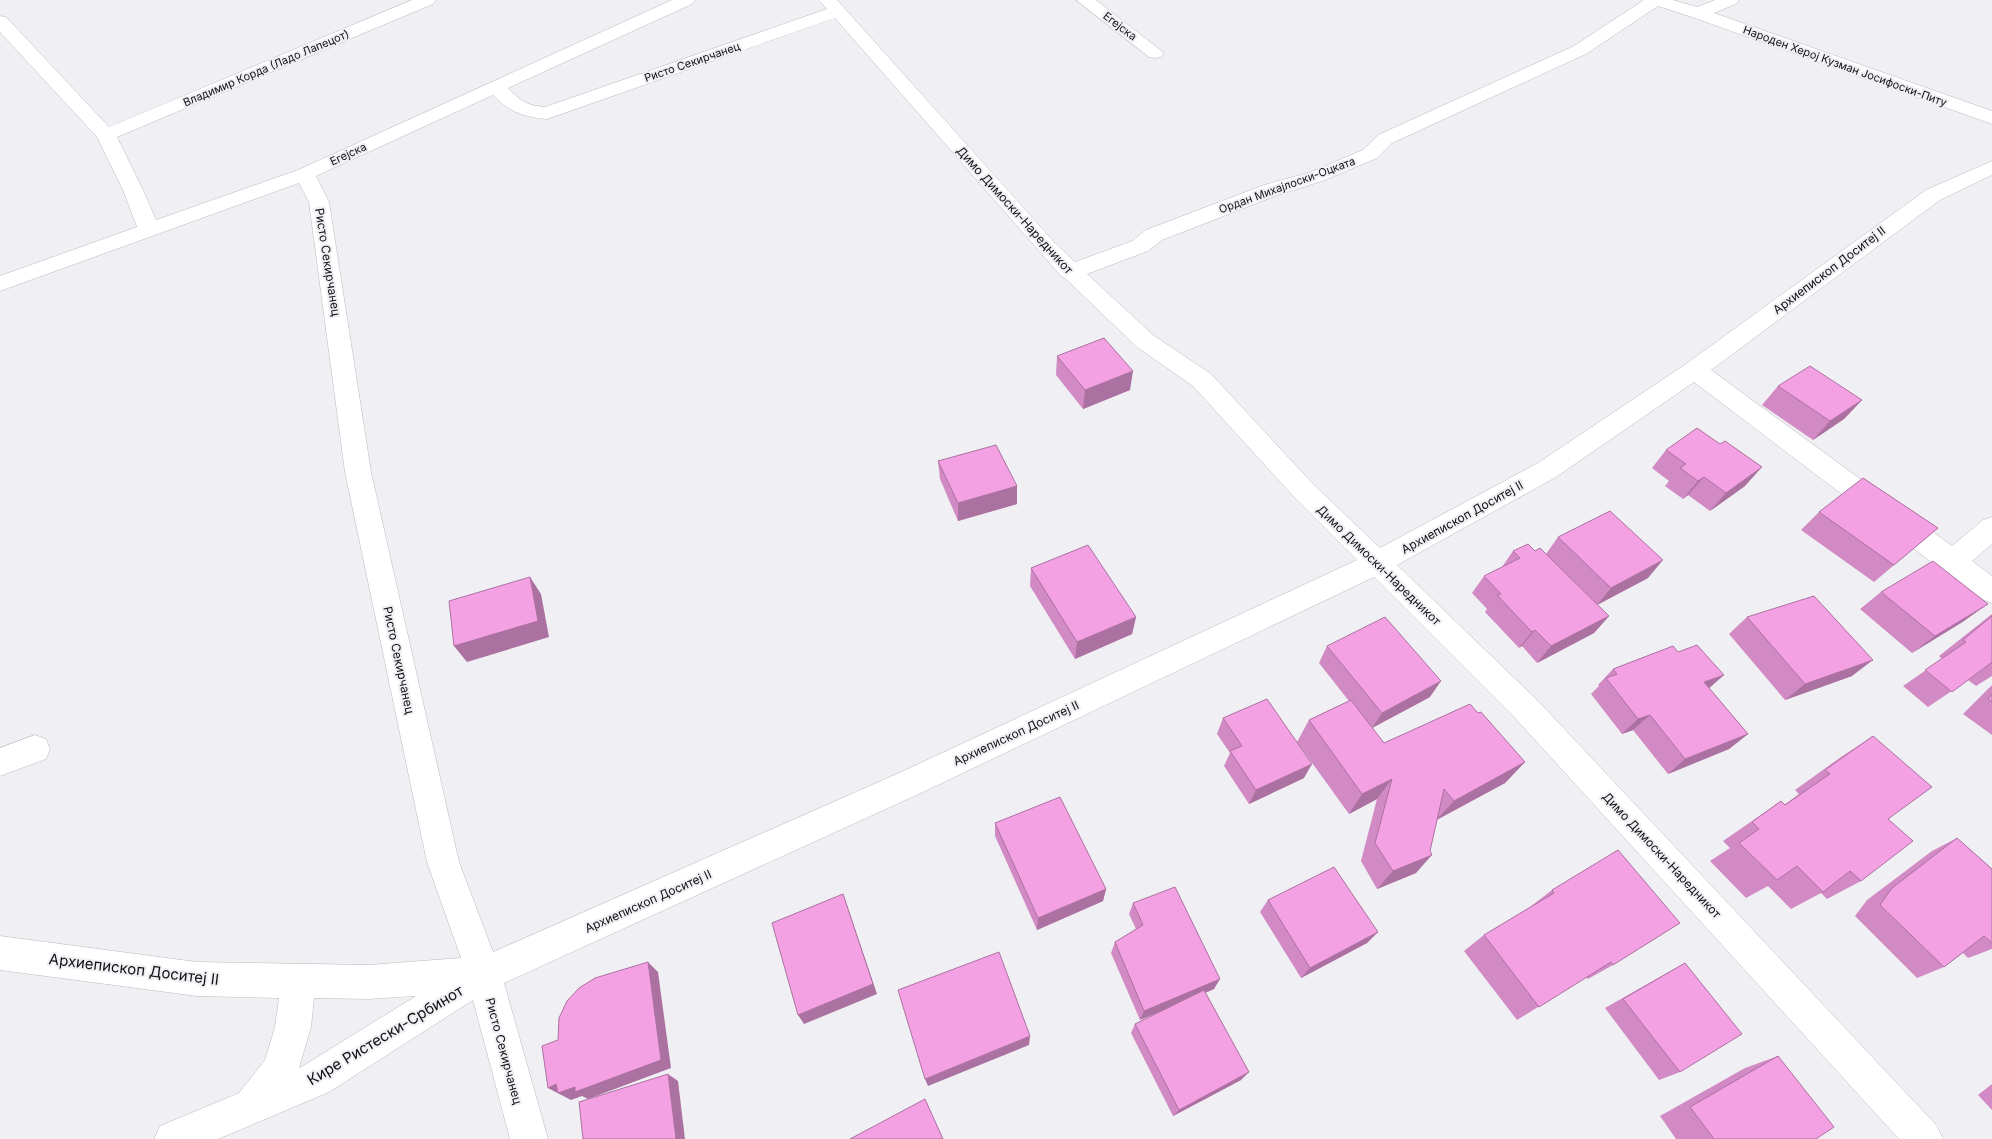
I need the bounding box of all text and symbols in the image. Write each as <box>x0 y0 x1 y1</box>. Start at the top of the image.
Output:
street label: Егејска <box>1100 9 1140 43</box>
street label: Народен Херој Кузман Јосифоски-Питу <box>1741 23 1949 109</box>
street label: Владимир Корда (Ладо Лапецот) <box>181 27 351 109</box>
street label: Ристо Секирчанец <box>642 39 742 85</box>
street label: Егејска <box>327 139 369 169</box>
street label: Димо Димоски-Наредникот <box>954 143 1077 277</box>
street label: Ордан Михајлоски-Оцката <box>1217 154 1357 216</box>
street label: Ристо Секирчанец <box>312 207 344 317</box>
street label: Архиепископ Доситеј II <box>1770 223 1888 317</box>
street label: Архиепископ Доситеј II <box>1398 477 1526 557</box>
street label: Димо Димоски-Наредникот <box>1314 502 1445 629</box>
street label: Ристо Секирчанец <box>380 605 418 715</box>
street label: Архиепископ Доситеј II <box>951 697 1081 769</box>
street label: Димо Димоски-Наредникот <box>1600 789 1725 921</box>
street label: Архиепископ Доситеј II <box>582 866 714 936</box>
street label: Архиепископ Доситеј II <box>48 949 220 989</box>
street label: Кире Ристески-Србинот <box>303 981 467 1089</box>
street label: Ристо Секирчанец <box>483 996 525 1106</box>

